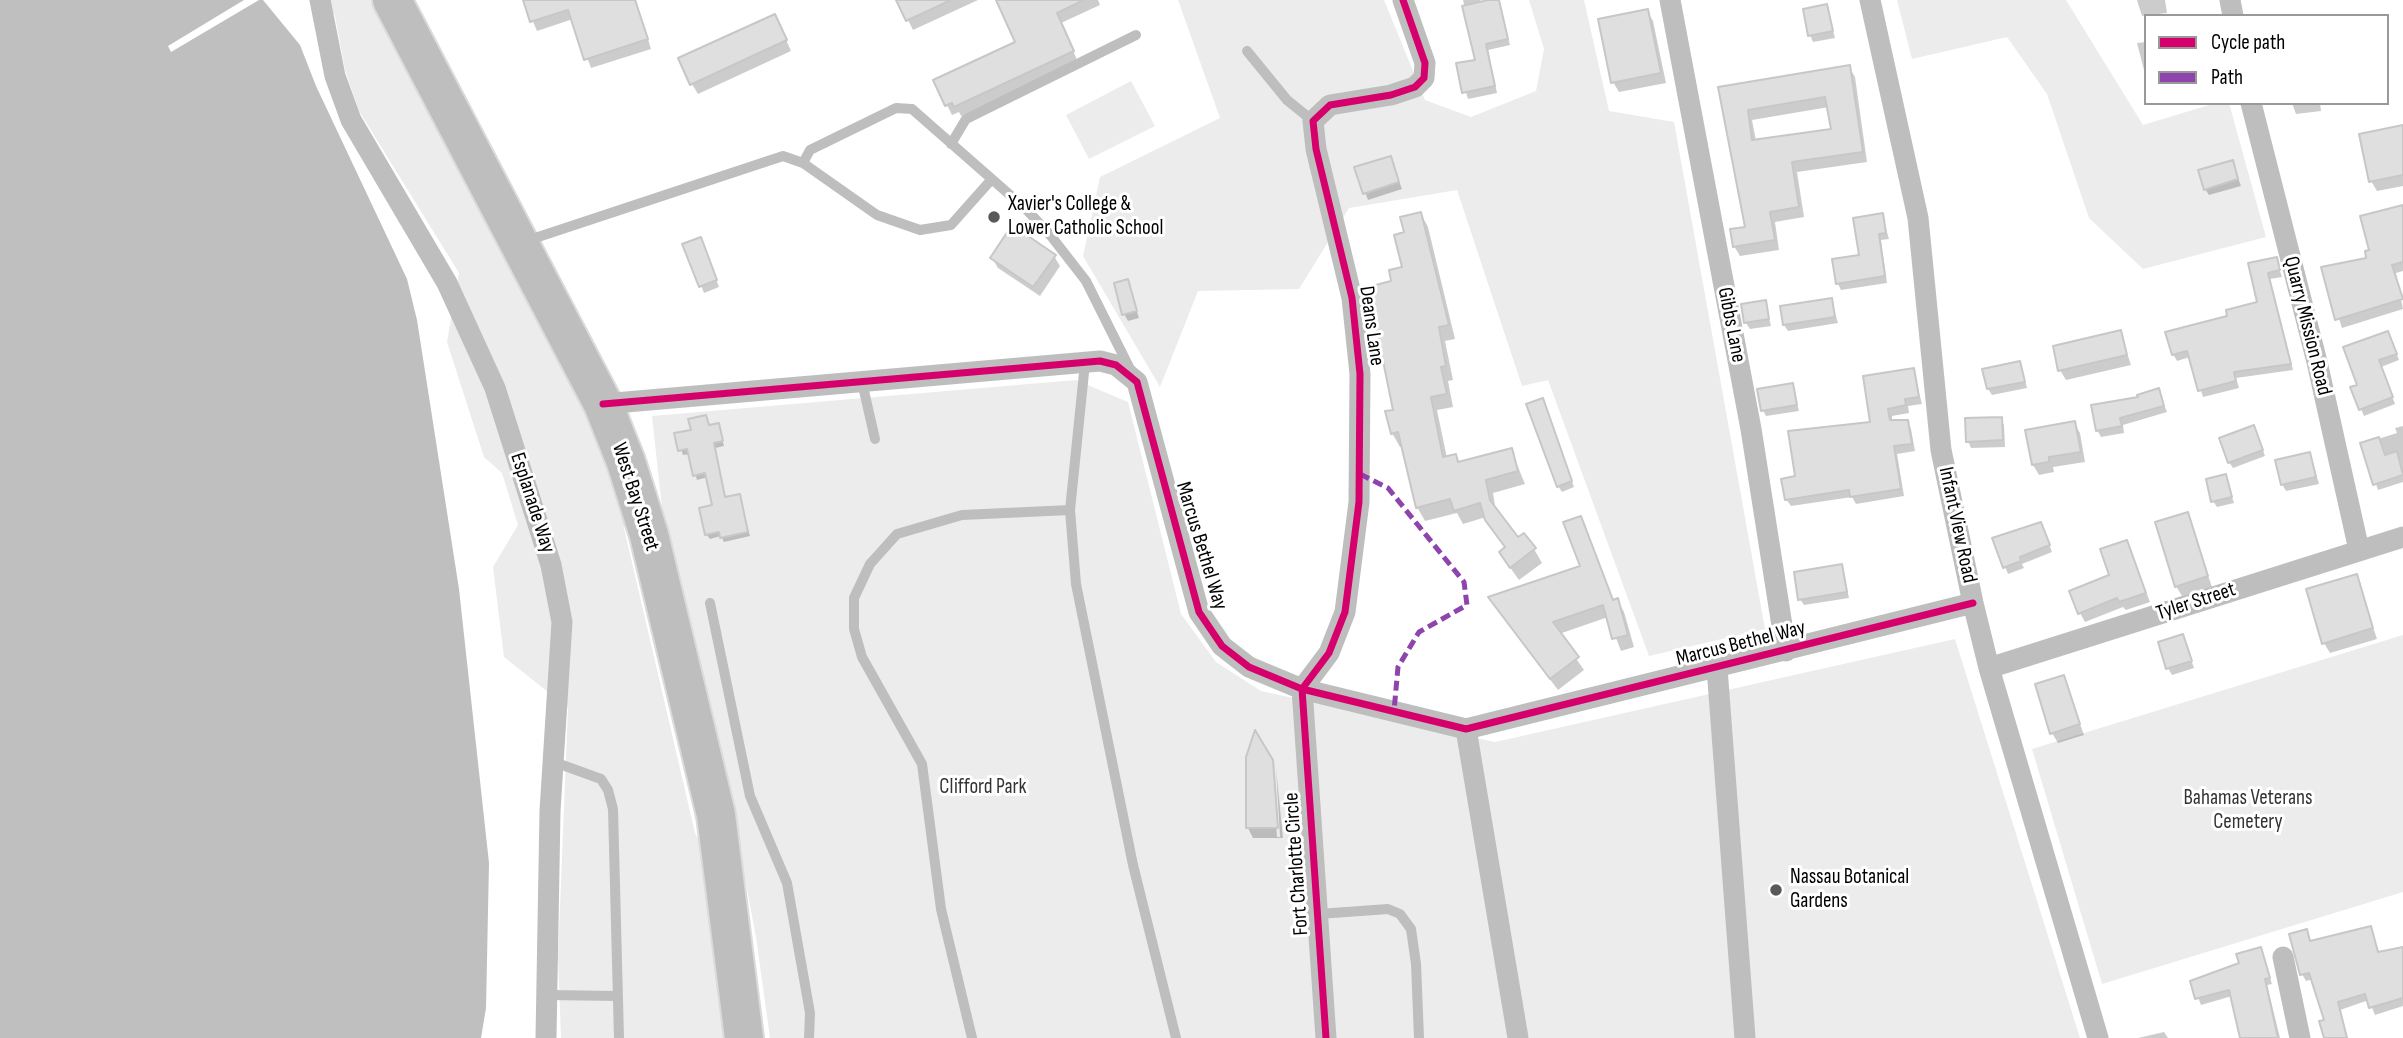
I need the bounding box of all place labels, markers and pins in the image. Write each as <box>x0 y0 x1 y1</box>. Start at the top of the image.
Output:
place label: Xavier's College & Lower Catholic School <box>1008 192 1163 242</box>
marker: Xavier's College & Lower Catholic School <box>986 209 1002 225</box>
place label: Nassau Botanical Gardens <box>1790 865 1909 915</box>
marker: Nassau Botanical Gardens <box>1768 882 1784 898</box>

